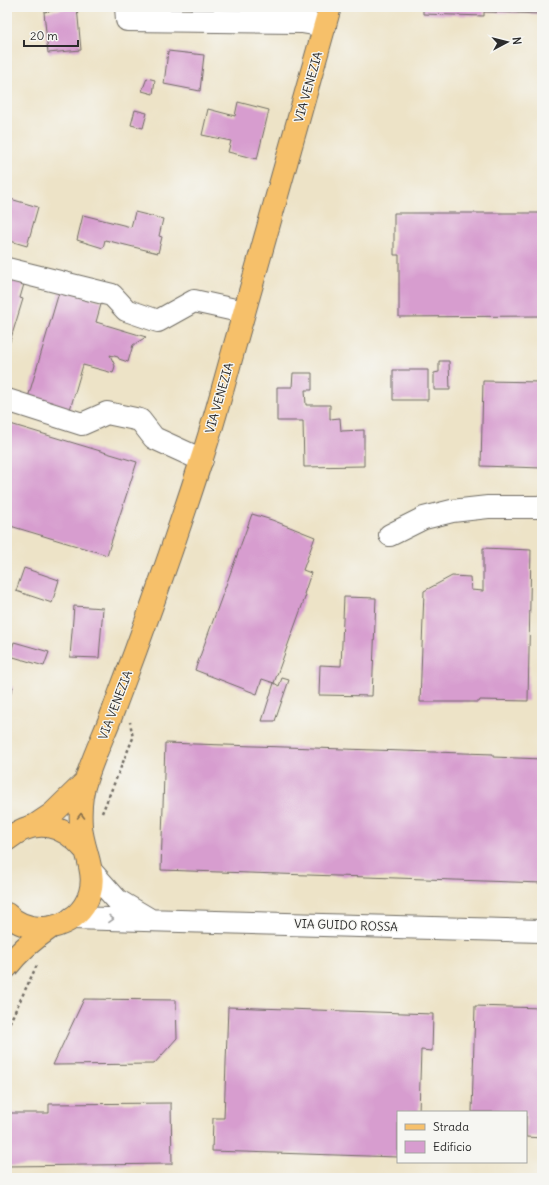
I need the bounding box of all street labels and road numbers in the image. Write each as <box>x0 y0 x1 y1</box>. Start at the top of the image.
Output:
street label: VIA VENEZIA <box>291 50 325 124</box>
street label: VIA VENEZIA <box>202 361 236 435</box>
street label: VIA VENEZIA <box>95 668 135 742</box>
street label: VIA GUIDO ROSSA <box>294 916 398 934</box>

